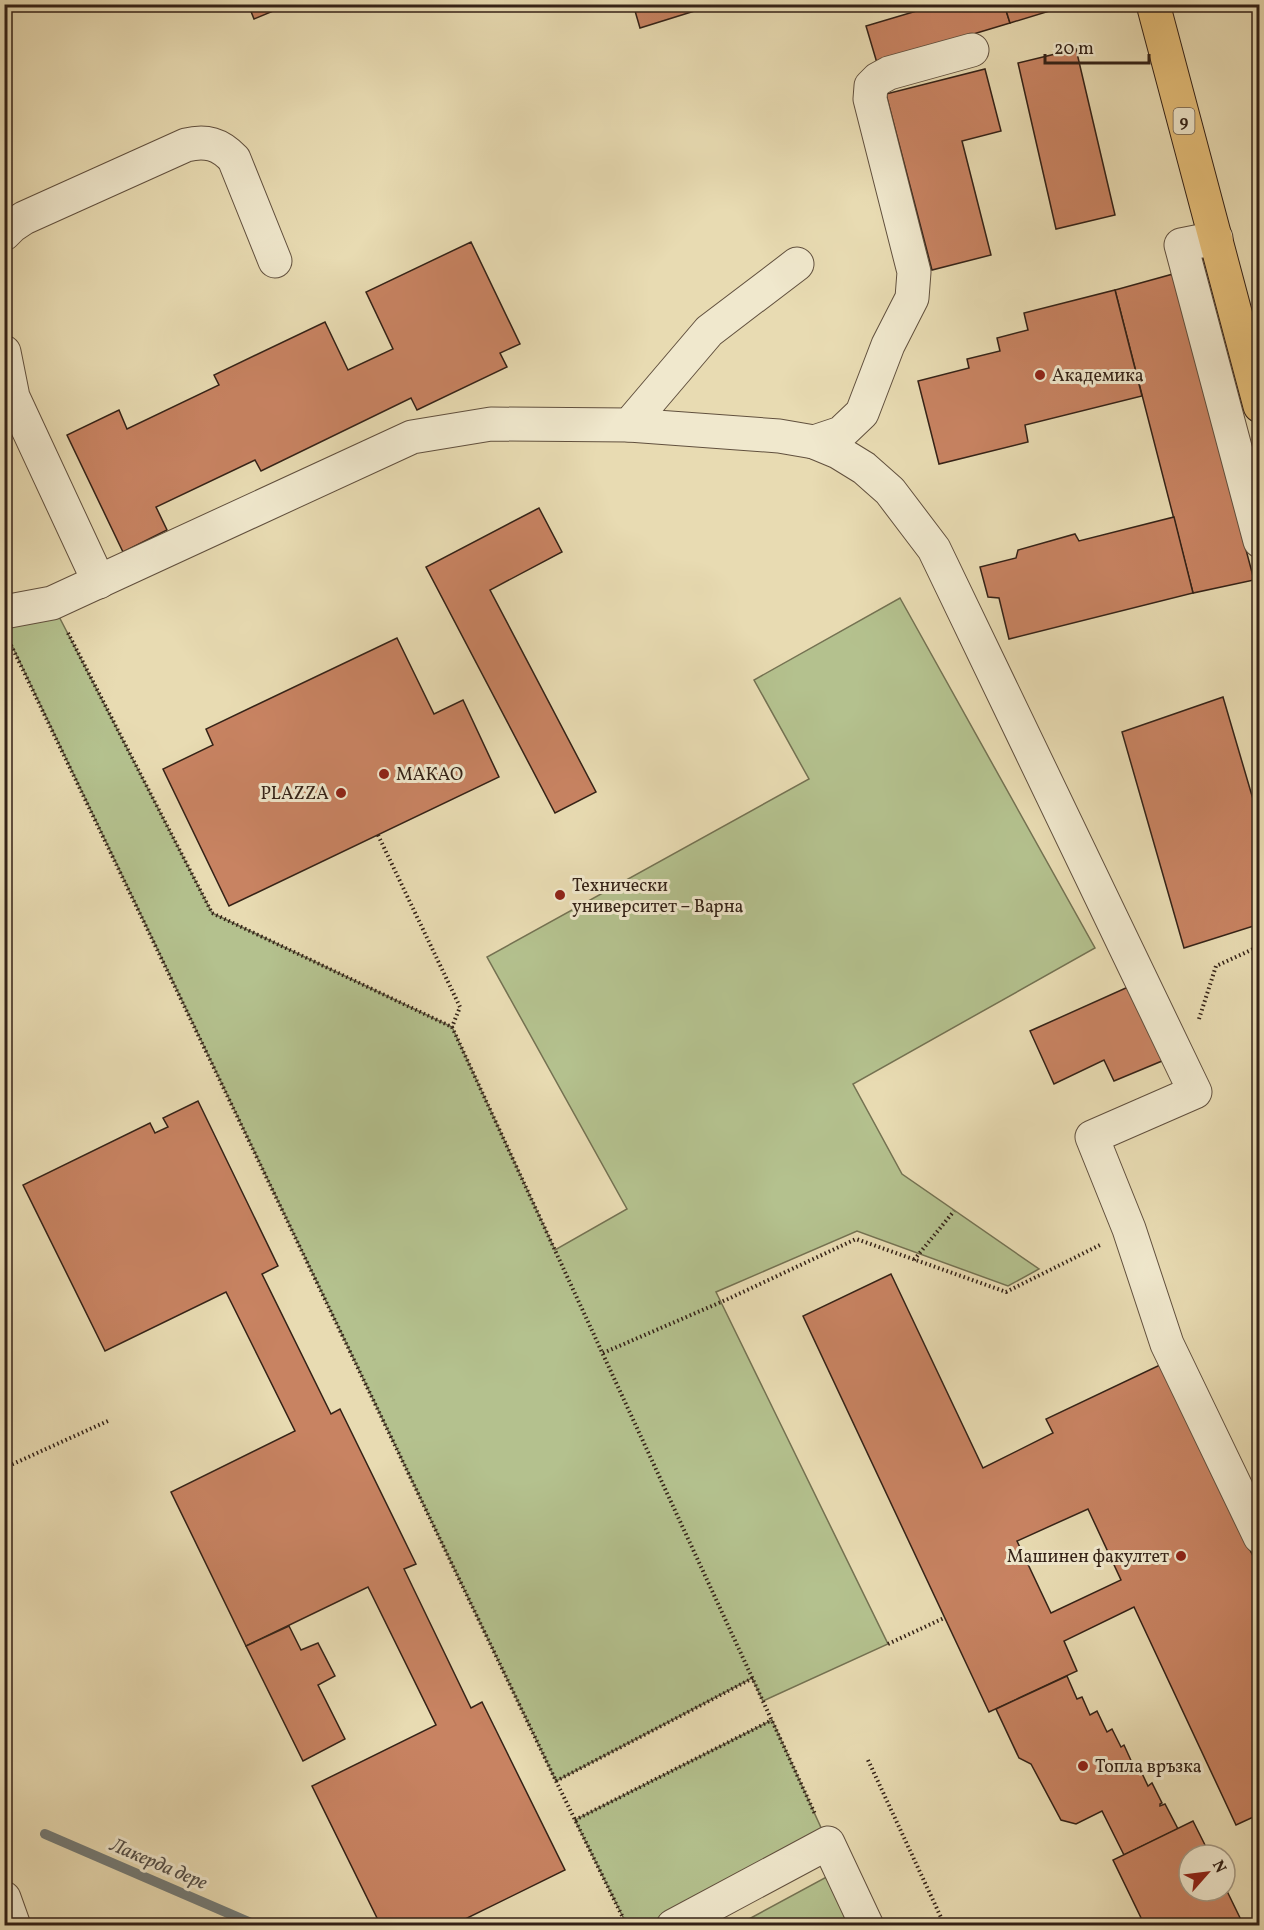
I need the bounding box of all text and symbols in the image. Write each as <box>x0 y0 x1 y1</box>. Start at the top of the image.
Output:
scale bar <box>1045 27 1148 65</box>
text: 20 m <box>1054 37 1094 62</box>
road number: 9 <box>1174 108 1194 134</box>
place label: Академика <box>1052 364 1144 389</box>
marker: Академика <box>1033 368 1047 382</box>
place label: МАКАО <box>396 763 463 788</box>
marker: МАКАО <box>377 767 391 781</box>
place label: PLAZZA <box>260 782 329 807</box>
marker: PLAZZA <box>334 786 348 800</box>
place label: Технически университет – Варна <box>572 874 744 920</box>
marker: Технически университет – Варна <box>553 888 567 902</box>
place label: Машинен факултет <box>1007 1545 1169 1570</box>
marker: Машинен факултет <box>1174 1549 1188 1563</box>
place label: Топла връзка <box>1095 1755 1202 1780</box>
marker: Топла връзка <box>1076 1759 1090 1773</box>
water label: Лакерда дере <box>104 1831 212 1898</box>
north arrow <box>1177 1843 1237 1903</box>
text: N <box>1206 1857 1231 1878</box>

